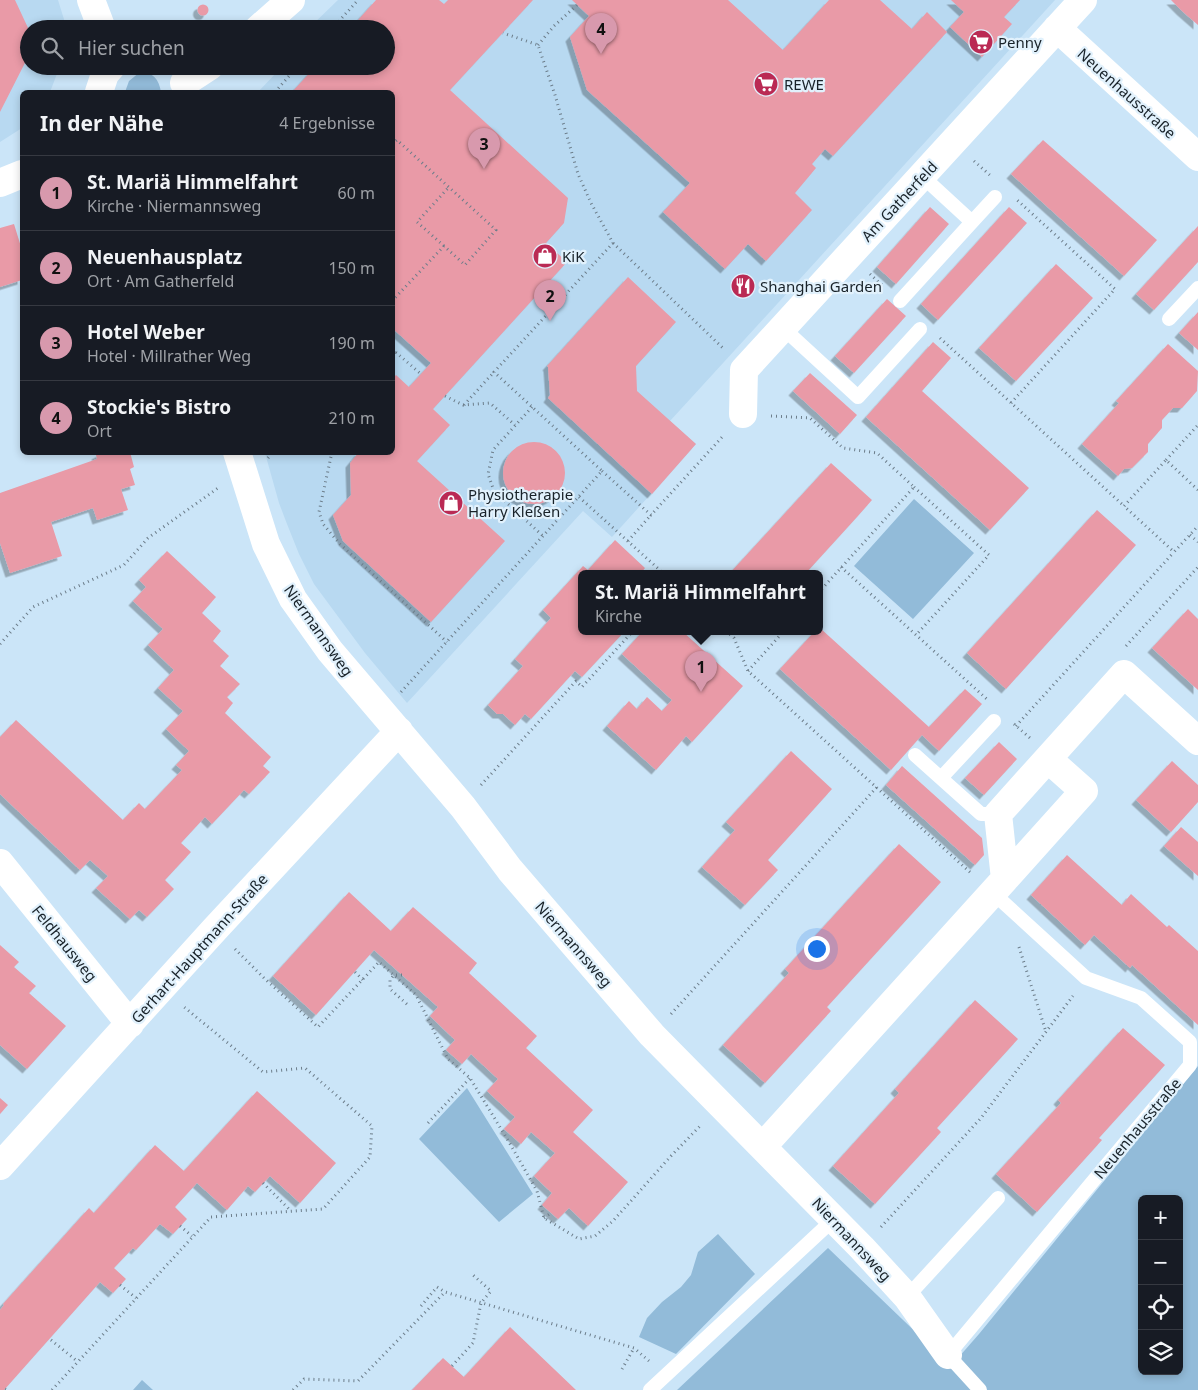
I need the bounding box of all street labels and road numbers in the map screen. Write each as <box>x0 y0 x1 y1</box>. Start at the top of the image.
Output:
street label: Neuenhausstraße <box>1074 43 1180 143</box>
street label: Am Gatherfeld <box>857 157 941 245</box>
street label: Niermannsweg <box>280 580 358 680</box>
street label: Gerhart-Hauptmann-Straße <box>126 869 272 1027</box>
street label: Niermannsweg <box>531 897 617 991</box>
street label: Feldhausweg <box>28 901 102 985</box>
street label: Neuenhausstraße <box>1089 1073 1185 1183</box>
street label: Niermannsweg <box>808 1193 896 1285</box>

